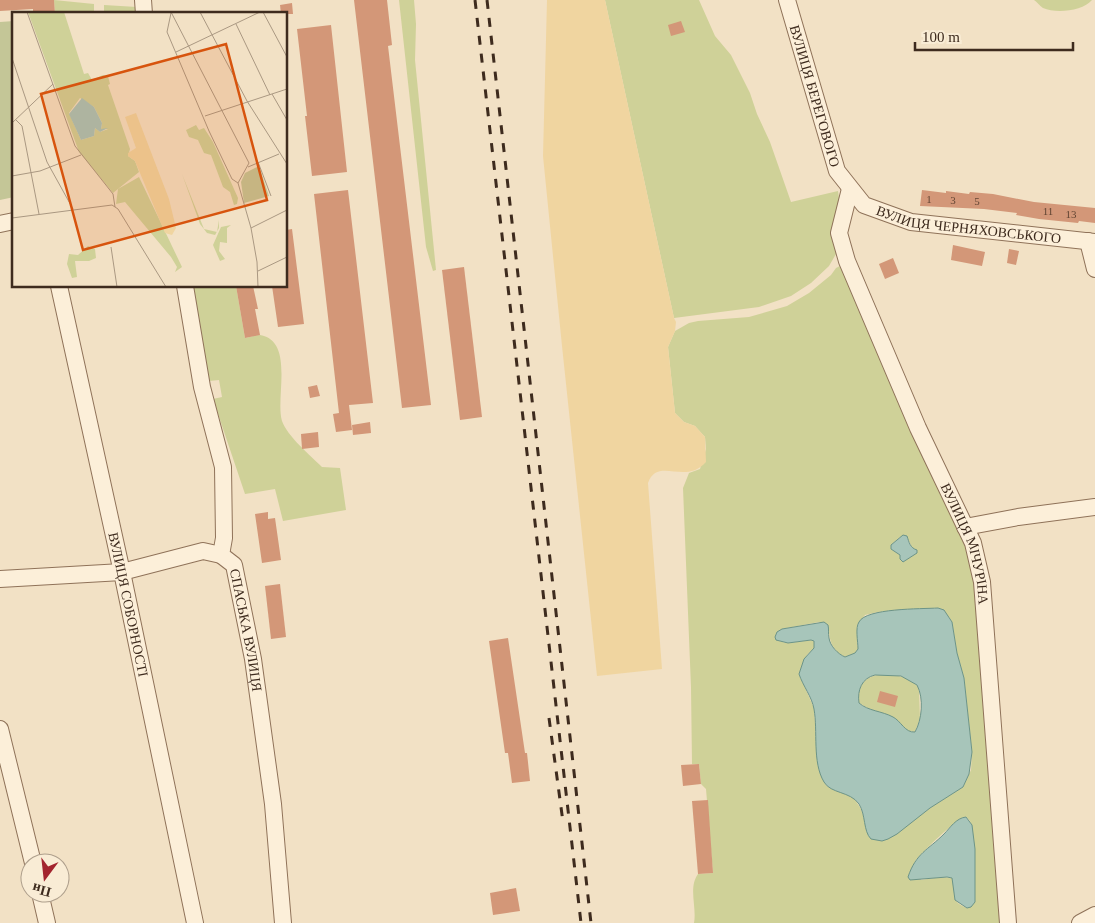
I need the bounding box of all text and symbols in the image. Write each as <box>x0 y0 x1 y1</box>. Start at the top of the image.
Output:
inset map <box>12 12 288 288</box>
scale bar <box>915 20 1072 52</box>
street label: ВУЛИЦЯ БЕРЕГОВОГО <box>787 23 842 169</box>
text: 100 m <box>922 29 960 45</box>
house number: 1 <box>926 193 932 205</box>
house number: 3 <box>950 194 956 206</box>
house number: 5 <box>974 195 980 207</box>
street label: ВУЛИЦЯ ЧЕРНЯХОВСЬКОГО <box>874 203 1062 246</box>
house number: 11 <box>1043 205 1053 217</box>
house number: 13 <box>1066 208 1077 220</box>
street label: ВУЛИЦЯ МІЧУРІНА <box>938 481 991 606</box>
street label: ВУЛИЦЯ СОБОРНОСТІ <box>105 531 151 679</box>
street label: СПАСЬКА ВУЛИЦЯ <box>227 567 264 693</box>
north arrow <box>20 853 70 903</box>
text: Пн <box>31 880 53 900</box>

